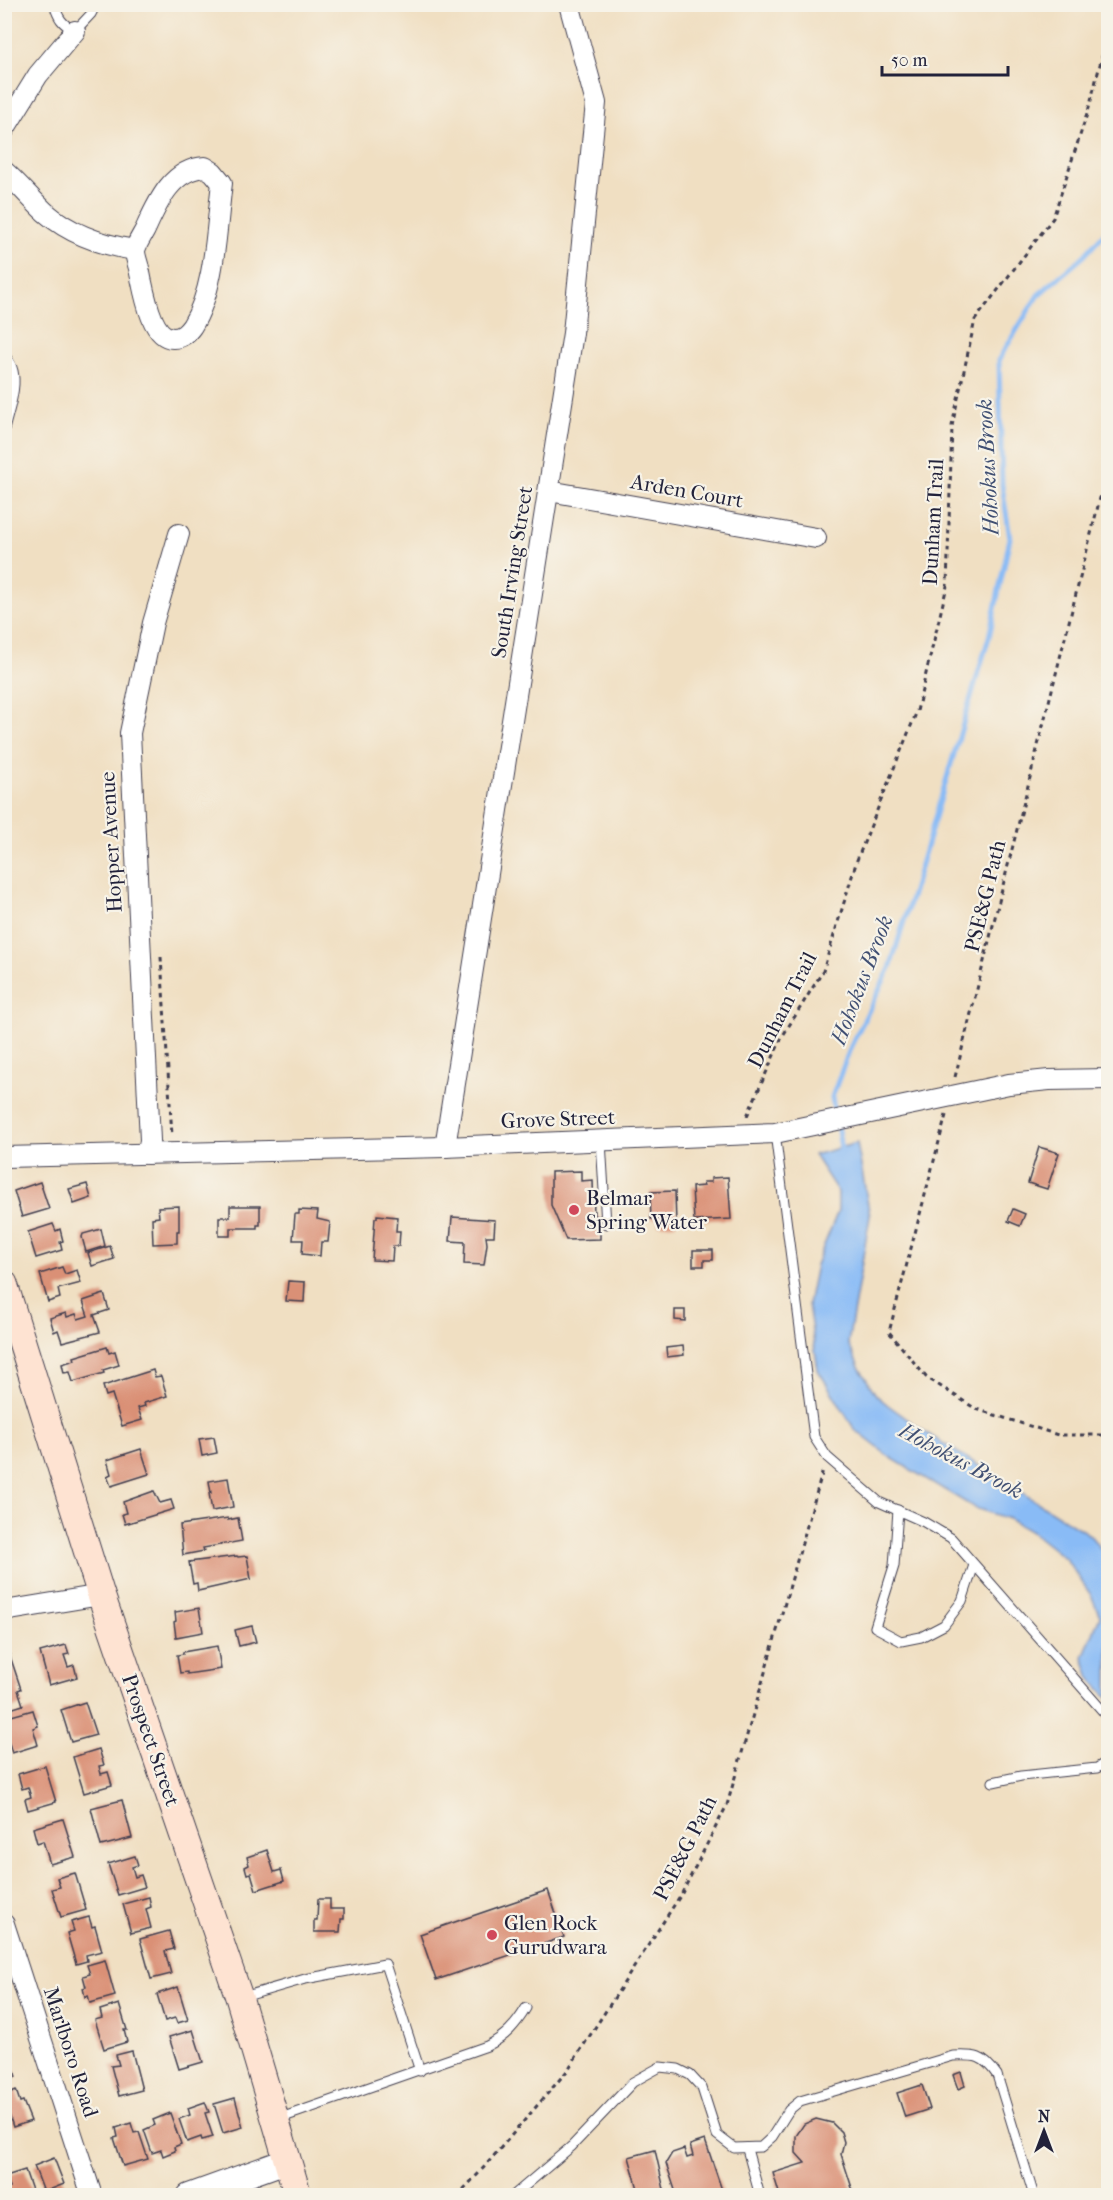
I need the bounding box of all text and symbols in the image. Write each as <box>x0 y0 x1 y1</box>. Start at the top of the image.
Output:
scale bar <box>882 39 1008 77</box>
text: 50 m <box>891 50 928 71</box>
water label: Hohokus Brook <box>971 398 1005 537</box>
street label: Dunham Trail <box>918 458 948 586</box>
street label: Arden Court <box>628 469 746 513</box>
street label: South Irving Street <box>487 484 538 660</box>
street label: Hopper Avenue <box>95 771 127 913</box>
street label: PSE&G Path <box>960 837 1011 954</box>
water label: Hohokus Brook <box>825 912 899 1049</box>
street label: Dunham Trail <box>742 948 822 1072</box>
street label: Grove Street <box>500 1105 616 1133</box>
place label: Belmar Spring Water <box>586 1186 707 1234</box>
marker: Belmar Spring Water <box>567 1203 581 1217</box>
water label: Hohokus Brook <box>894 1417 1027 1505</box>
street label: Prospect Street <box>117 1671 185 1810</box>
street label: PSE&G Path <box>648 1791 722 1904</box>
place label: Glen Rock Gurudwara <box>504 1911 607 1959</box>
marker: Glen Rock Gurudwara <box>485 1928 499 1942</box>
street label: Marlboro Road <box>39 1984 104 2121</box>
north arrow <box>1014 2101 1074 2161</box>
text: N <box>1038 2107 1051 2126</box>

